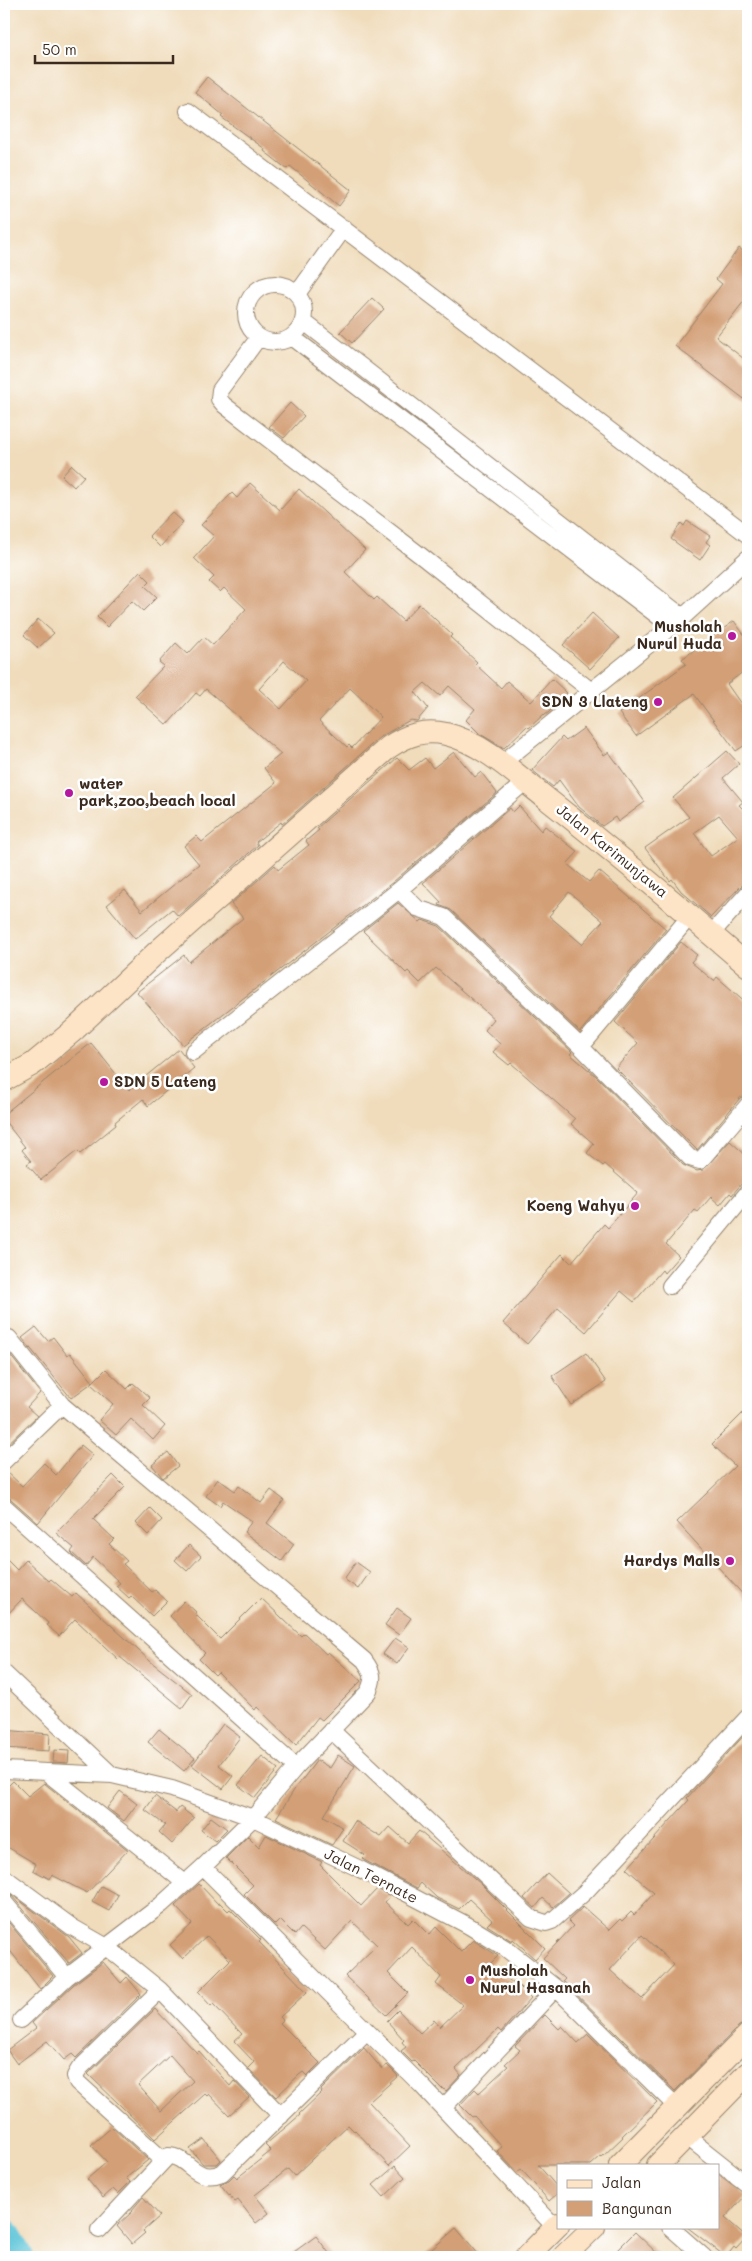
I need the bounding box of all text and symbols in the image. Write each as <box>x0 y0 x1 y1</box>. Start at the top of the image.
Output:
scale bar <box>35 32 172 64</box>
text: 50 m <box>42 39 77 59</box>
place label: Musholah Nurul Huda <box>637 616 722 653</box>
marker: Musholah Nurul Huda <box>726 630 738 642</box>
place label: SDN 3 Llateng <box>542 691 648 711</box>
marker: SDN 3 Llateng <box>652 696 664 708</box>
place label: water park,zoo,beach local <box>79 773 236 810</box>
marker: water park,zoo,beach local <box>63 787 75 799</box>
street label: Jalan Karimunjawa <box>553 799 673 901</box>
place label: SDN 5 Lateng <box>114 1071 216 1091</box>
marker: SDN 5 Lateng <box>98 1076 110 1088</box>
place label: Koeng Wahyu <box>527 1195 625 1215</box>
marker: Koeng Wahyu <box>629 1200 641 1212</box>
place label: Hardys Malls <box>623 1550 720 1570</box>
marker: Hardys Malls <box>724 1555 736 1567</box>
street label: Jalan Ternate <box>321 1843 422 1907</box>
place label: Musholah Nurul Hasanah <box>480 1960 591 1997</box>
marker: Musholah Nurul Hasanah <box>464 1974 476 1986</box>
legend <box>557 2164 720 2228</box>
text: Jalan <box>602 2172 641 2192</box>
text: Bangunan <box>602 2198 672 2218</box>

